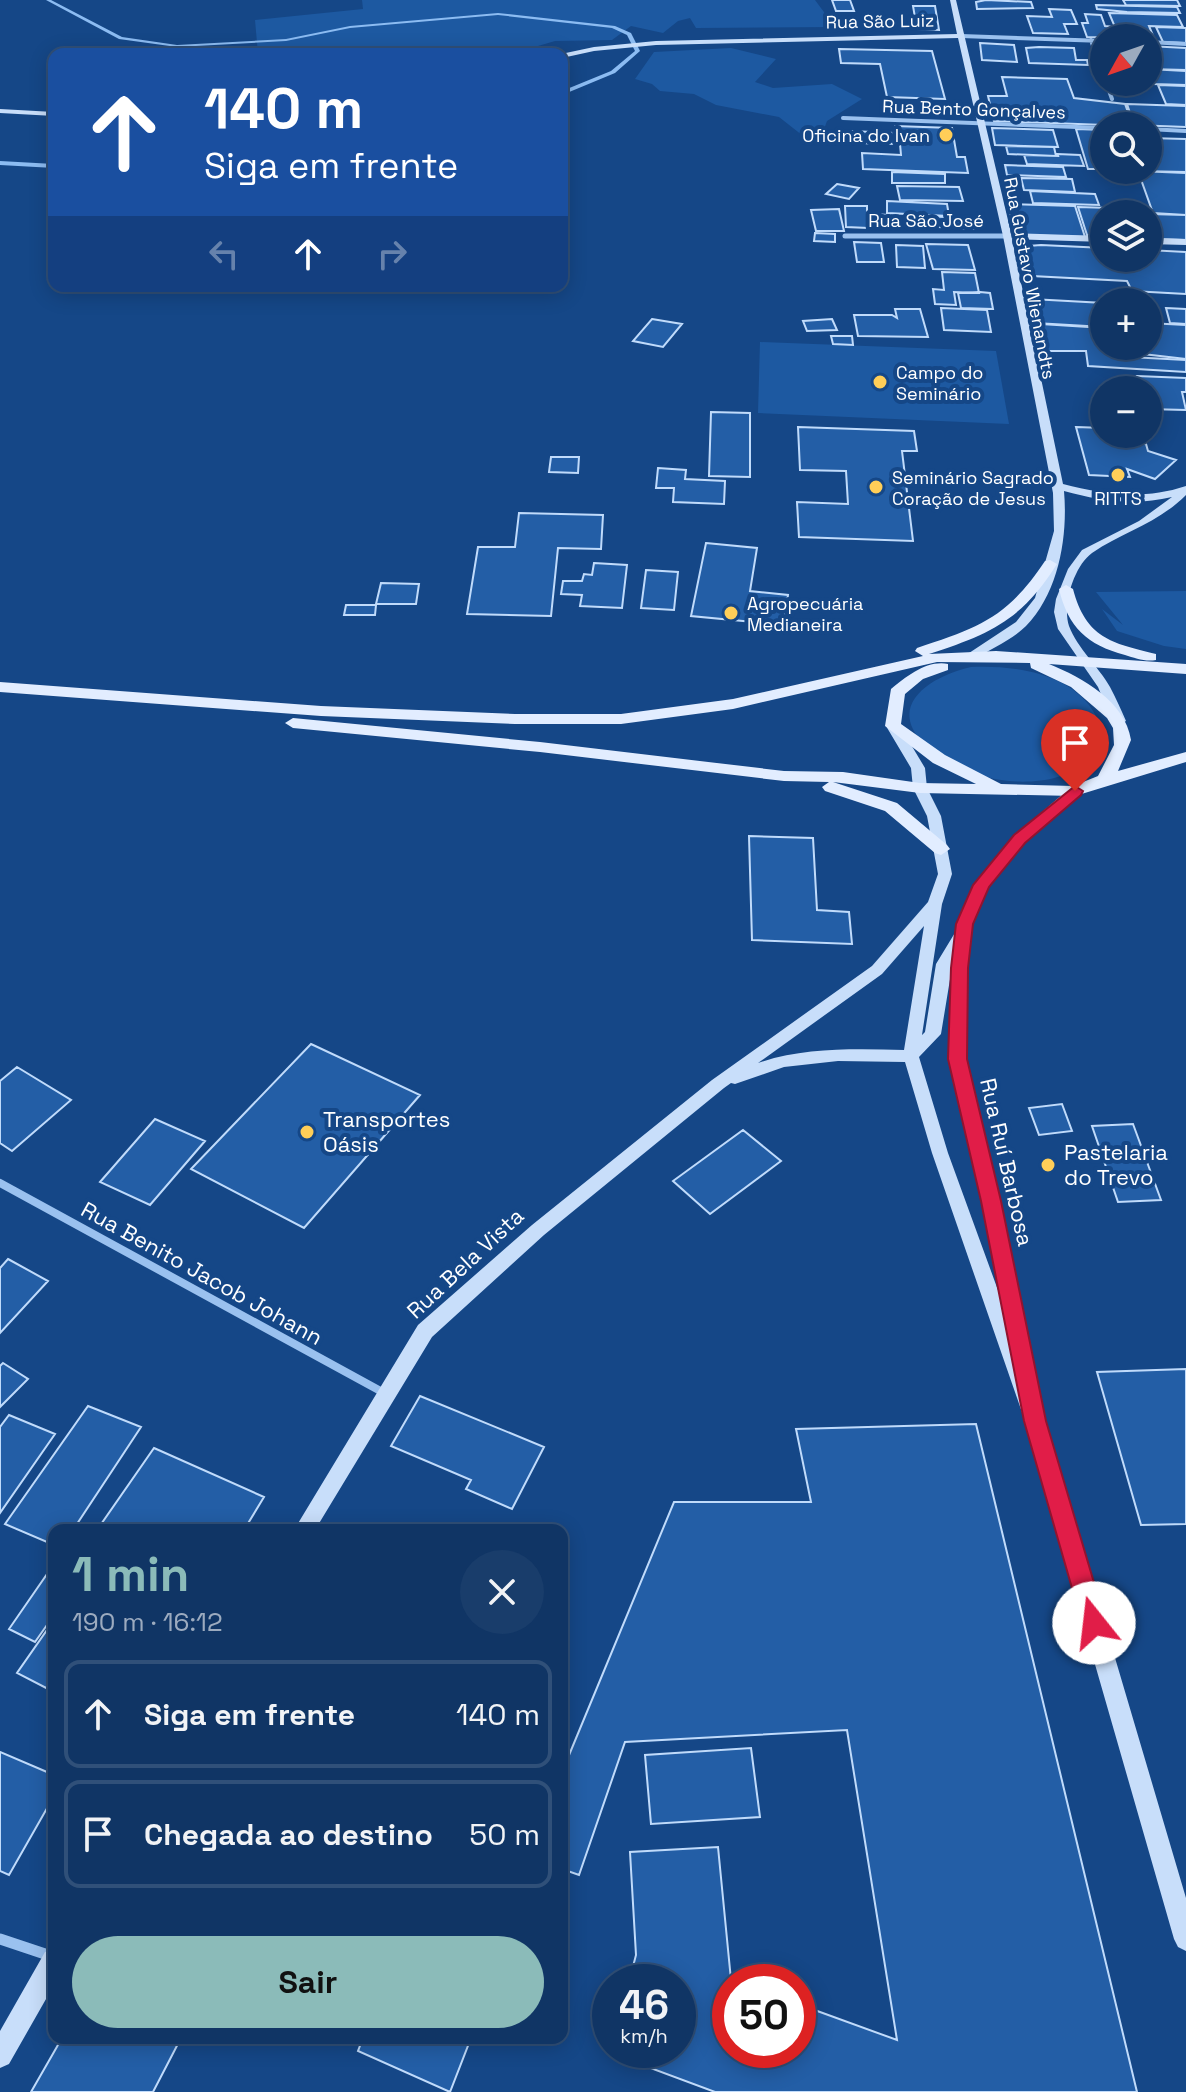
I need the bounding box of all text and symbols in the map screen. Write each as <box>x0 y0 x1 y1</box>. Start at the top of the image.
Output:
street label: Rua São Luiz <box>825 9 935 33</box>
north arrow <box>1090 24 1162 96</box>
map controls <box>1090 24 1162 448</box>
text: 140 m <box>204 73 363 144</box>
icon: ahead <box>72 80 176 184</box>
street label: Rua Bento Gonçalves <box>882 94 1066 124</box>
button: search <box>1090 112 1162 184</box>
place label: Oficina do Ivan <box>802 124 930 147</box>
marker: Oficina do Ivan <box>937 126 955 144</box>
text: Siga em frente <box>204 143 458 189</box>
street label: Rua Gustavo Wienandts <box>999 175 1061 381</box>
button: layers <box>1090 200 1162 272</box>
street label: Rua São José <box>868 209 984 232</box>
icon: left <box>202 232 246 276</box>
icon: ahead <box>286 232 330 276</box>
icon: right <box>370 232 414 276</box>
button: + <box>1090 288 1162 360</box>
place label: Campo do Seminário <box>896 361 983 405</box>
marker: Campo do Seminário <box>871 373 889 391</box>
button: − <box>1090 376 1162 448</box>
place label: Seminário Sagrado Coração de Jesus <box>892 466 1054 510</box>
marker: RITTS <box>1109 466 1127 484</box>
marker: Seminário Sagrado Coração de Jesus <box>867 478 885 496</box>
place label: RITTS <box>1094 487 1142 510</box>
place label: Agropecuária Medianeira <box>747 592 863 636</box>
marker: Agropecuária Medianeira <box>722 604 740 622</box>
pin <box>1041 709 1109 791</box>
icon: arrive <box>1053 721 1097 765</box>
street label: Rua Ruí Barbosa <box>974 1075 1040 1249</box>
place label: Transportes Oásis <box>323 1105 450 1158</box>
marker: Transportes Oásis <box>298 1123 316 1141</box>
place label: Pastelaria do Trevo <box>1064 1138 1168 1191</box>
marker: Pastelaria do Trevo <box>1039 1156 1057 1174</box>
street label: Rua Benito Jacob Johann <box>76 1195 328 1351</box>
street label: Rua Bela Vista <box>401 1201 530 1324</box>
text: 1 min <box>72 1544 189 1605</box>
button: close <box>460 1550 544 1634</box>
position arrow <box>1052 1581 1136 1665</box>
text: 190 m · 16:12 <box>72 1605 223 1639</box>
icon: ahead <box>76 1692 120 1736</box>
text: Siga em frente <box>144 1695 355 1734</box>
text: 140 m <box>456 1695 540 1734</box>
icon: arrive <box>76 1812 120 1856</box>
text: Chegada ao destino <box>144 1815 433 1854</box>
text: 50 m <box>469 1815 540 1854</box>
button: Sair <box>72 1936 544 2028</box>
speed limit sign: 50 <box>712 1964 816 2068</box>
text: 46 <box>619 1980 669 2031</box>
text: km/h <box>620 2023 668 2049</box>

